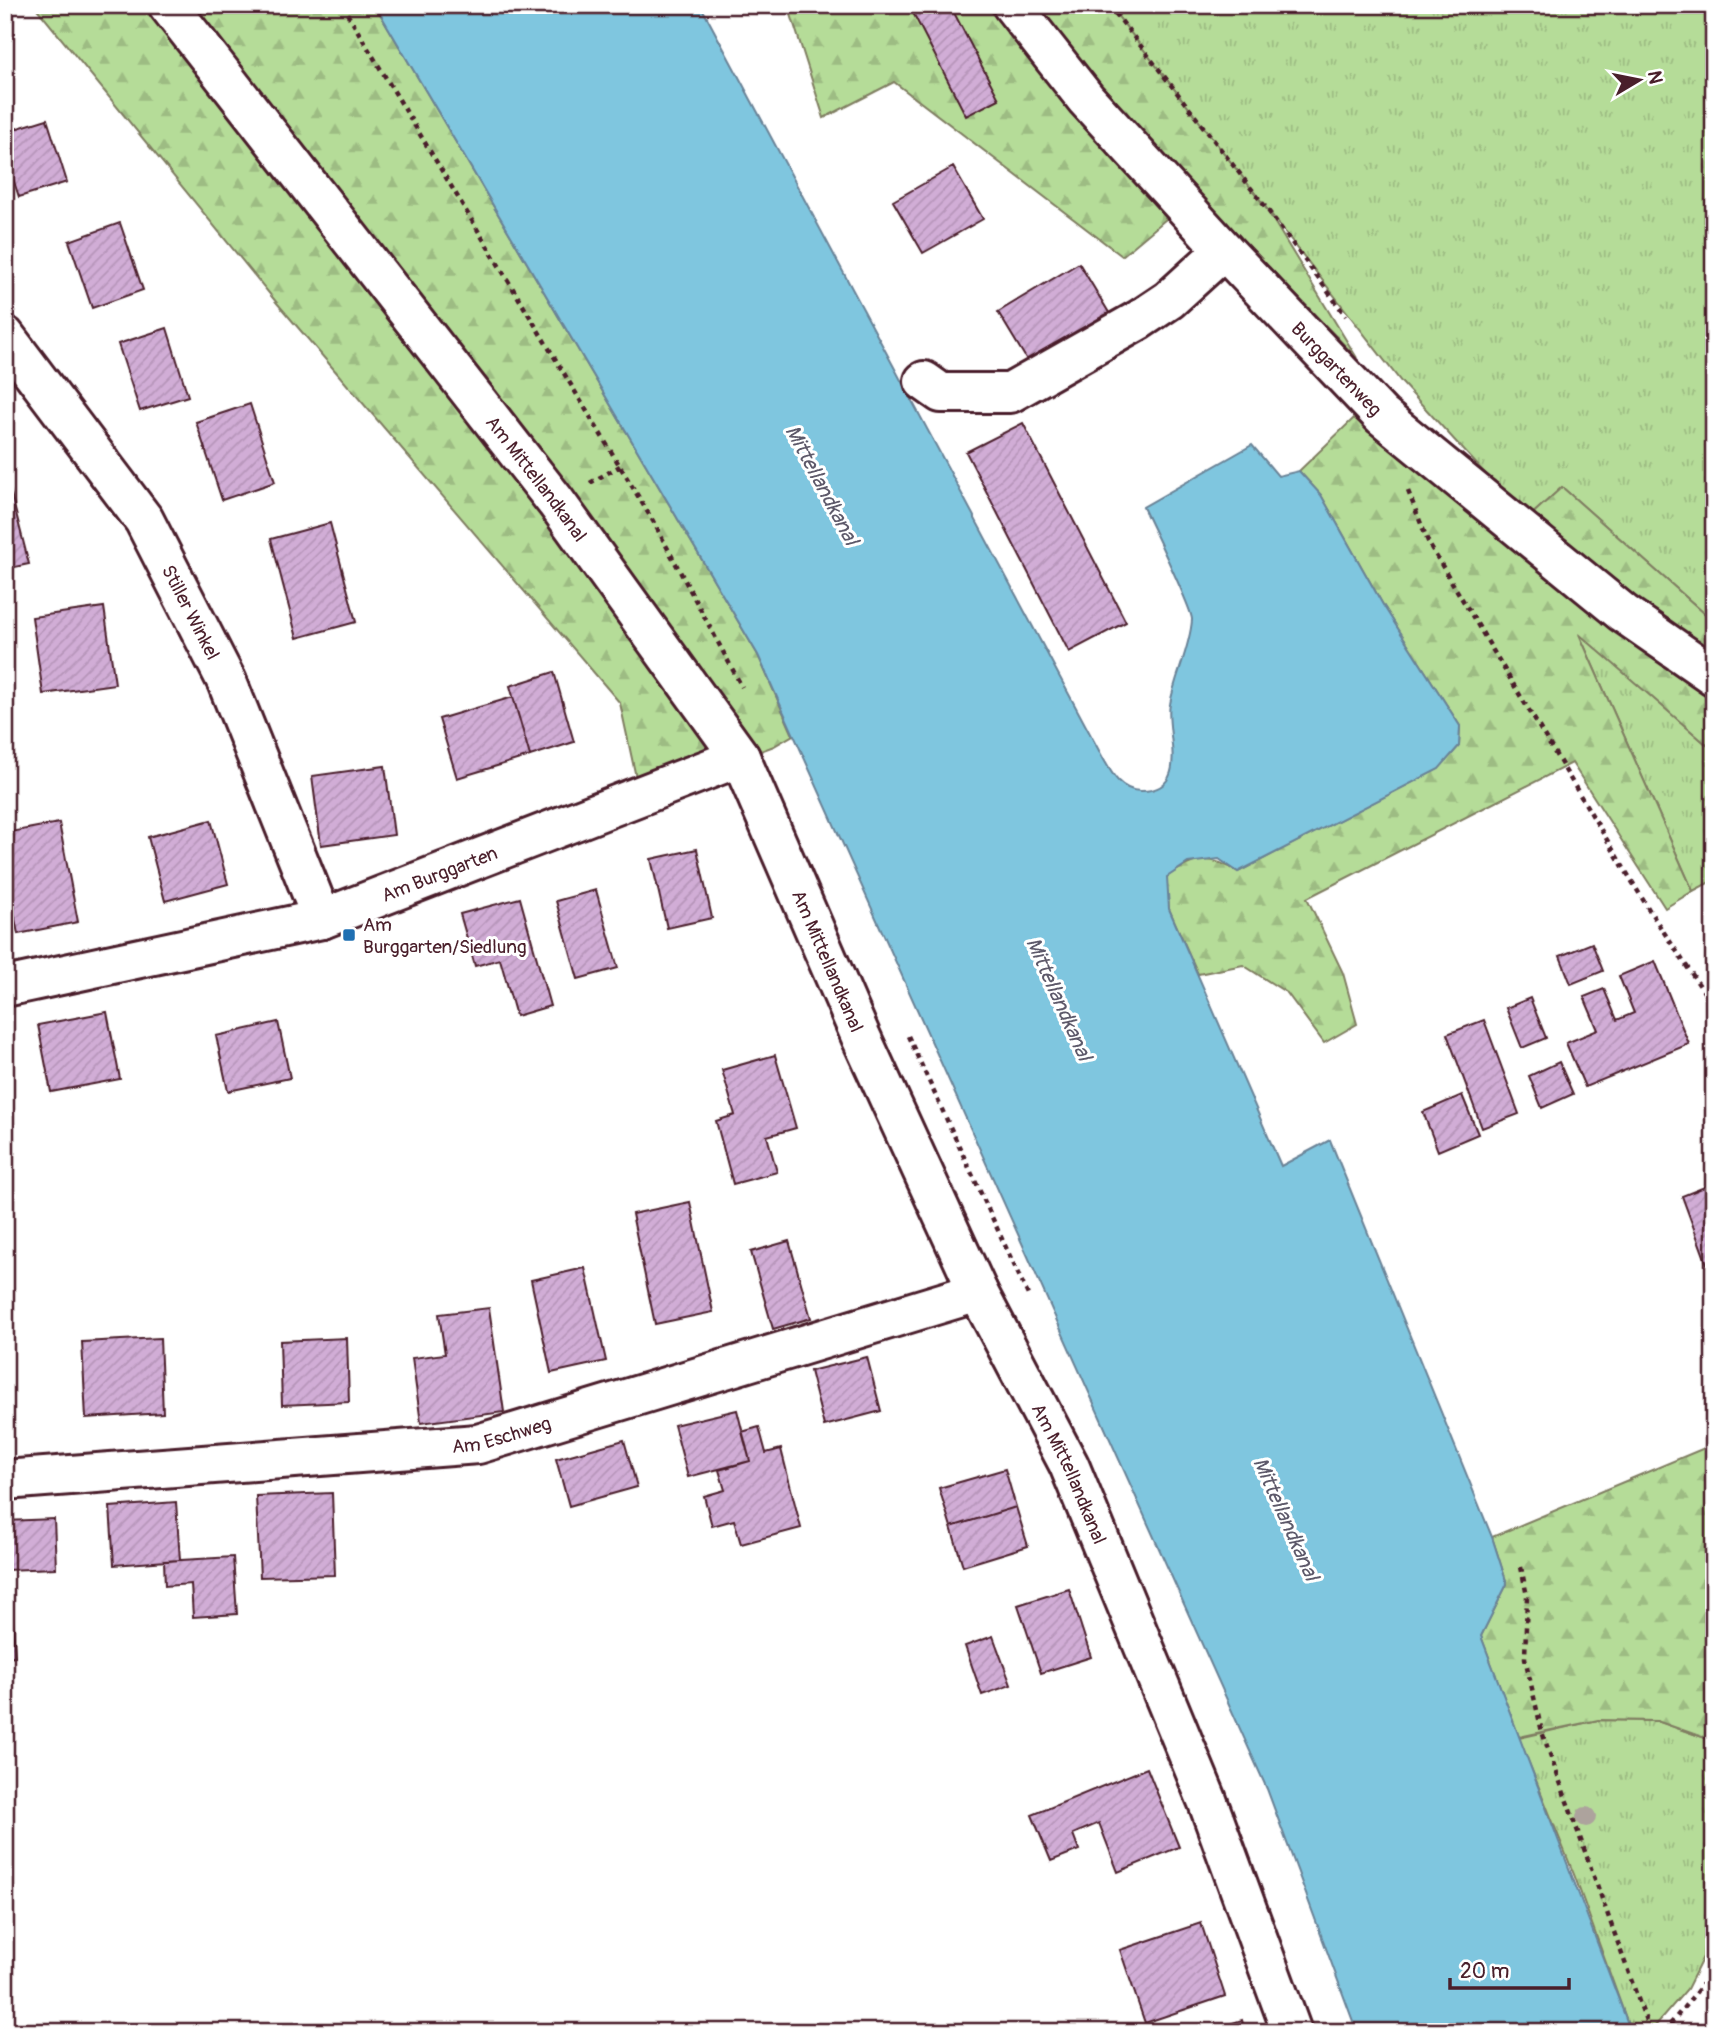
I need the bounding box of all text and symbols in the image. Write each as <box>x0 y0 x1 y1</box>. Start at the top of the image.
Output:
north arrow <box>1604 46 1674 116</box>
text: N <box>1642 69 1668 86</box>
street label: Burggartenweg <box>1286 317 1387 421</box>
street label: Am Mittellandkanal <box>480 411 592 547</box>
water label: Mittellandkanal <box>779 421 865 552</box>
street label: Stiller Winkel <box>156 561 225 664</box>
street label: Am Burggarten <box>378 841 501 908</box>
street label: Am Mittellandkanal <box>786 886 868 1036</box>
place label: Am Burggarten/Siedlung <box>363 913 527 959</box>
marker: Am Burggarten/Siedlung <box>341 927 357 943</box>
water label: Mittellandkanal <box>1019 933 1099 1067</box>
street label: Am Mittellandkanal <box>1026 1399 1111 1548</box>
street label: Am Eschweg <box>451 1412 554 1459</box>
water label: Mittellandkanal <box>1246 1453 1326 1587</box>
scale bar <box>1450 1946 1568 1990</box>
text: 20 m <box>1460 1958 1509 1985</box>

